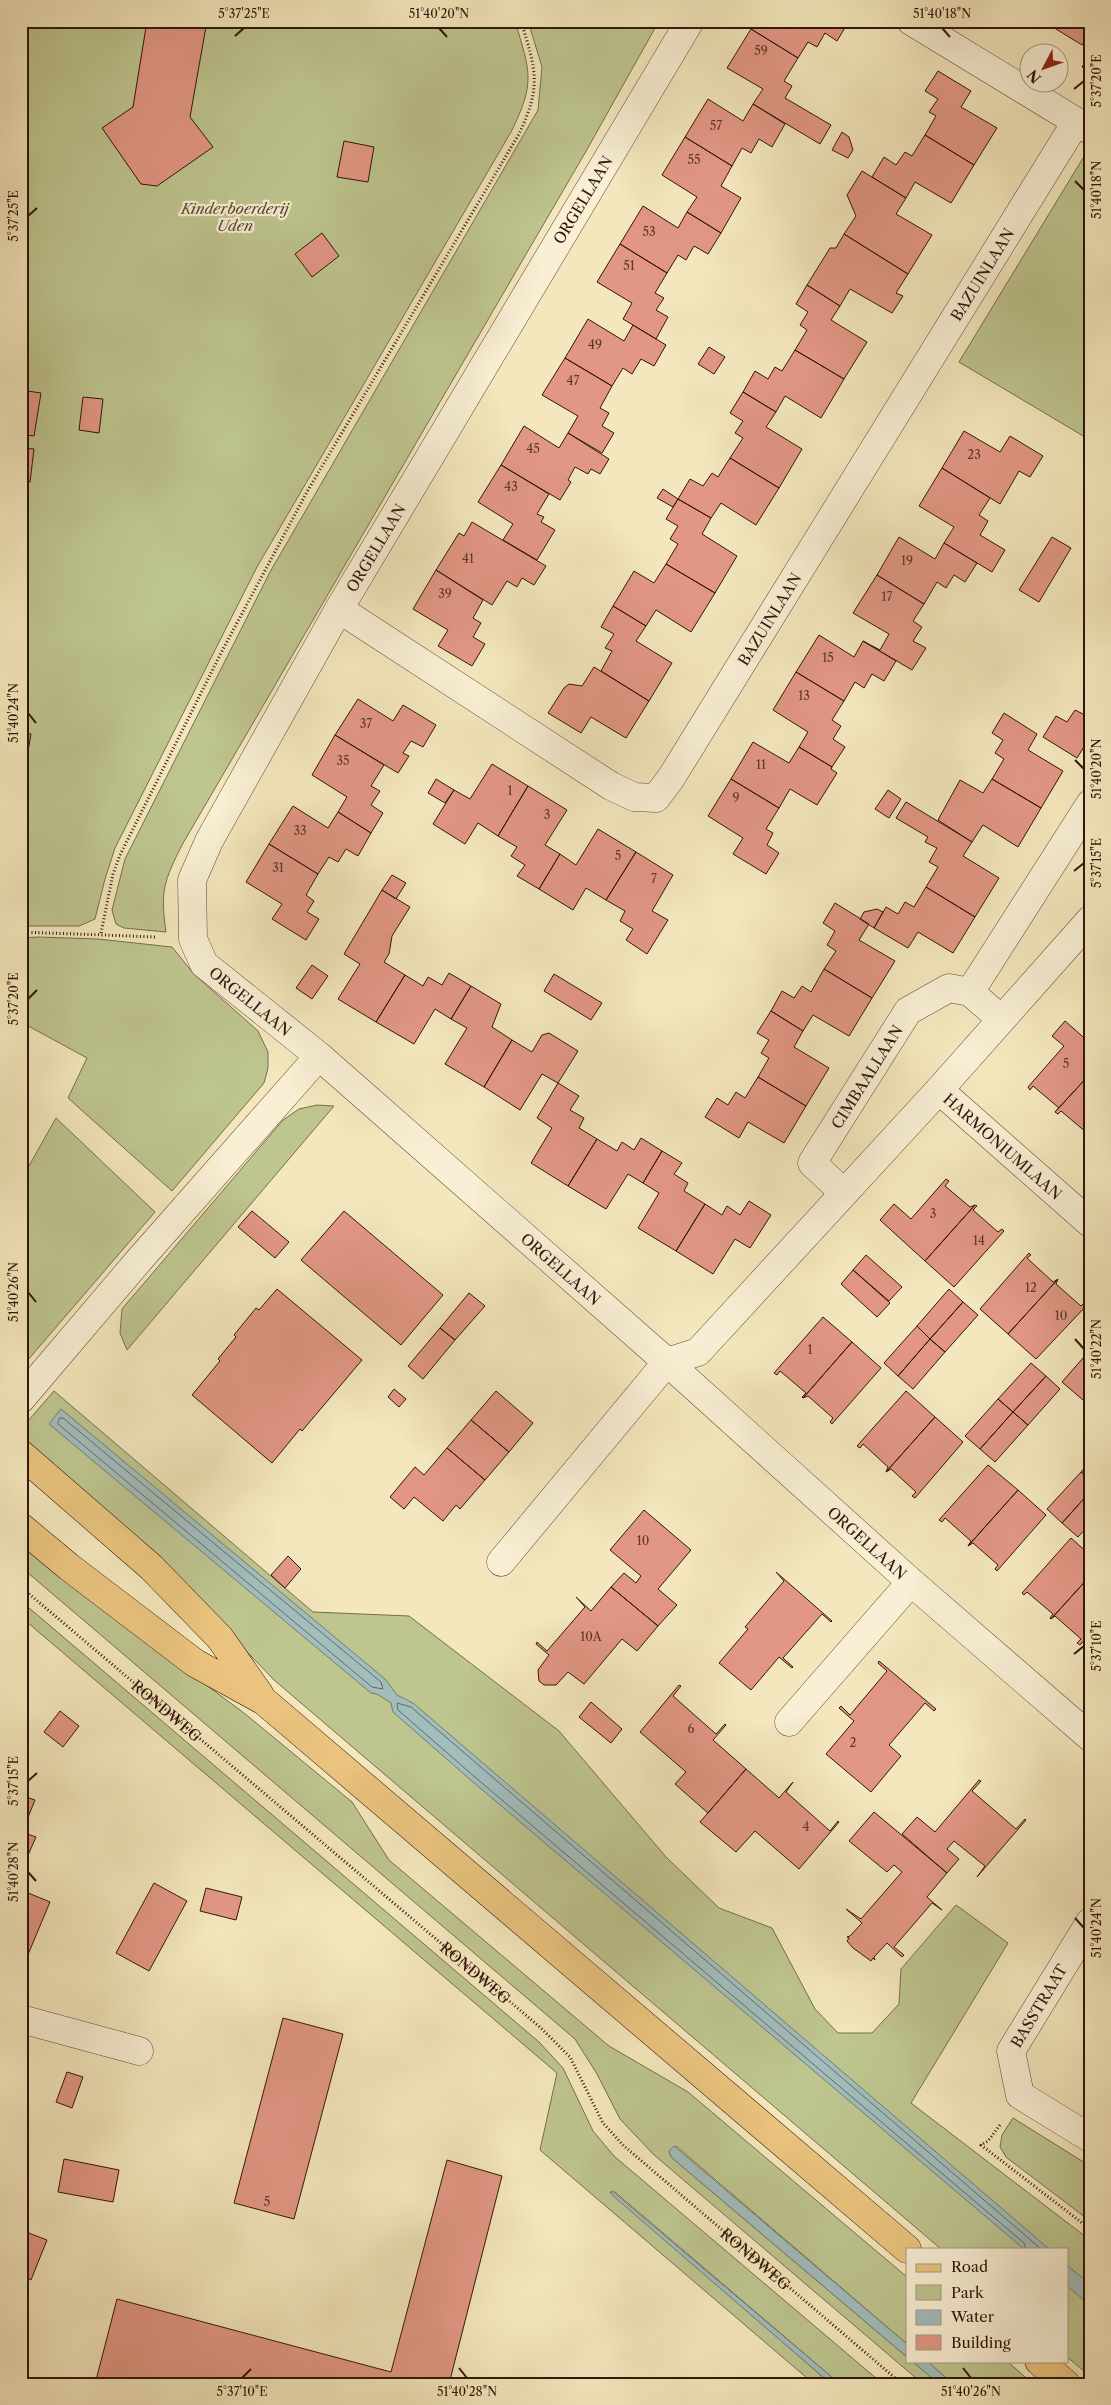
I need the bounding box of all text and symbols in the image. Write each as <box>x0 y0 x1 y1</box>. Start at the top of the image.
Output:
text: 5°37'25"E <box>218 6 270 21</box>
text: 51°40'20"N <box>409 6 469 21</box>
text: 51°40'18"N <box>913 6 971 21</box>
north arrow <box>1018 42 1068 92</box>
house number: 59 <box>754 43 768 58</box>
text: 5°37'20"E <box>1089 55 1104 107</box>
text: N <box>1023 66 1045 87</box>
house number: 57 <box>710 118 722 133</box>
street label: ORGELLAAN <box>549 152 617 248</box>
house number: 55 <box>687 152 701 167</box>
text: 51°40'18"N <box>1089 161 1104 219</box>
text: 5°37'25"E <box>6 190 21 242</box>
park label: Kinderboerderij Uden <box>180 199 290 235</box>
house number: 53 <box>642 224 656 239</box>
street label: BAZUINLAAN <box>946 224 1018 324</box>
house number: 51 <box>623 258 635 273</box>
house number: 49 <box>588 337 602 352</box>
house number: 47 <box>567 373 580 388</box>
house number: 45 <box>526 441 540 456</box>
house number: 23 <box>967 447 981 462</box>
house number: 43 <box>504 479 518 494</box>
street label: ORGELLAAN <box>342 500 410 596</box>
house number: 41 <box>462 551 474 566</box>
house number: 19 <box>901 553 913 568</box>
street label: BAZUINLAAN <box>733 569 805 669</box>
house number: 39 <box>438 586 452 601</box>
house number: 17 <box>882 589 893 604</box>
house number: 15 <box>822 650 834 665</box>
text: 51°40'24"N <box>6 683 21 743</box>
house number: 13 <box>798 688 810 703</box>
house number: 37 <box>360 716 372 731</box>
text: 51°40'20"N <box>1089 739 1104 799</box>
house number: 35 <box>336 753 350 768</box>
house number: 11 <box>756 757 766 772</box>
house number: 1 <box>507 783 513 798</box>
house number: 9 <box>732 790 740 805</box>
house number: 3 <box>544 807 550 822</box>
house number: 33 <box>293 823 307 838</box>
text: 5°37'15"E <box>1089 838 1104 888</box>
house number: 5 <box>615 848 621 863</box>
house number: 31 <box>272 860 284 875</box>
house number: 7 <box>651 871 657 886</box>
street label: ORGELLAAN <box>205 962 295 1040</box>
text: 5°37'20"E <box>6 973 21 1025</box>
street label: CIMBAALLAAN <box>827 1021 906 1132</box>
house number: 5 <box>1063 1056 1069 1071</box>
street label: HARMONIUMLAAN <box>940 1089 1066 1203</box>
house number: 3 <box>930 1206 936 1221</box>
street label: ORGELLAAN <box>517 1229 605 1309</box>
house number: 14 <box>973 1233 985 1248</box>
text: 51°40'26"N <box>6 1262 21 1322</box>
house number: 12 <box>1025 1280 1037 1295</box>
house number: 10 <box>1055 1308 1067 1323</box>
text: 51°40'22"N <box>1089 1319 1104 1379</box>
house number: 1 <box>807 1342 813 1357</box>
street label: ORGELLAAN <box>824 1502 911 1583</box>
house number: 10 <box>637 1533 649 1548</box>
text: 5°37'10"E <box>1089 1621 1104 1671</box>
house number: 10A <box>580 1629 603 1644</box>
street label: RONDWEG <box>128 1675 206 1746</box>
house number: 6 <box>687 1721 695 1736</box>
house number: 2 <box>850 1735 857 1750</box>
text: 5°37'15"E <box>6 1756 21 1806</box>
house number: 4 <box>803 1819 810 1834</box>
text: 51°40'28"N <box>6 1842 21 1902</box>
text: 51°40'24"N <box>1089 1898 1104 1958</box>
street label: RONDWEG <box>437 1937 515 2008</box>
street label: BASSTRAAT <box>1007 1960 1072 2051</box>
house number: 5 <box>264 2194 270 2209</box>
street label: RONDWEG <box>717 2223 794 2294</box>
legend <box>906 2248 1068 2362</box>
text: Road <box>951 2257 988 2276</box>
text: Park <box>951 2283 985 2302</box>
text: Water <box>950 2307 995 2326</box>
text: Building <box>951 2333 1011 2352</box>
text: 5°37'10"E <box>217 2384 267 2399</box>
text: 51°40'28"N <box>437 2384 497 2399</box>
text: 51°40'26"N <box>941 2384 1001 2399</box>

